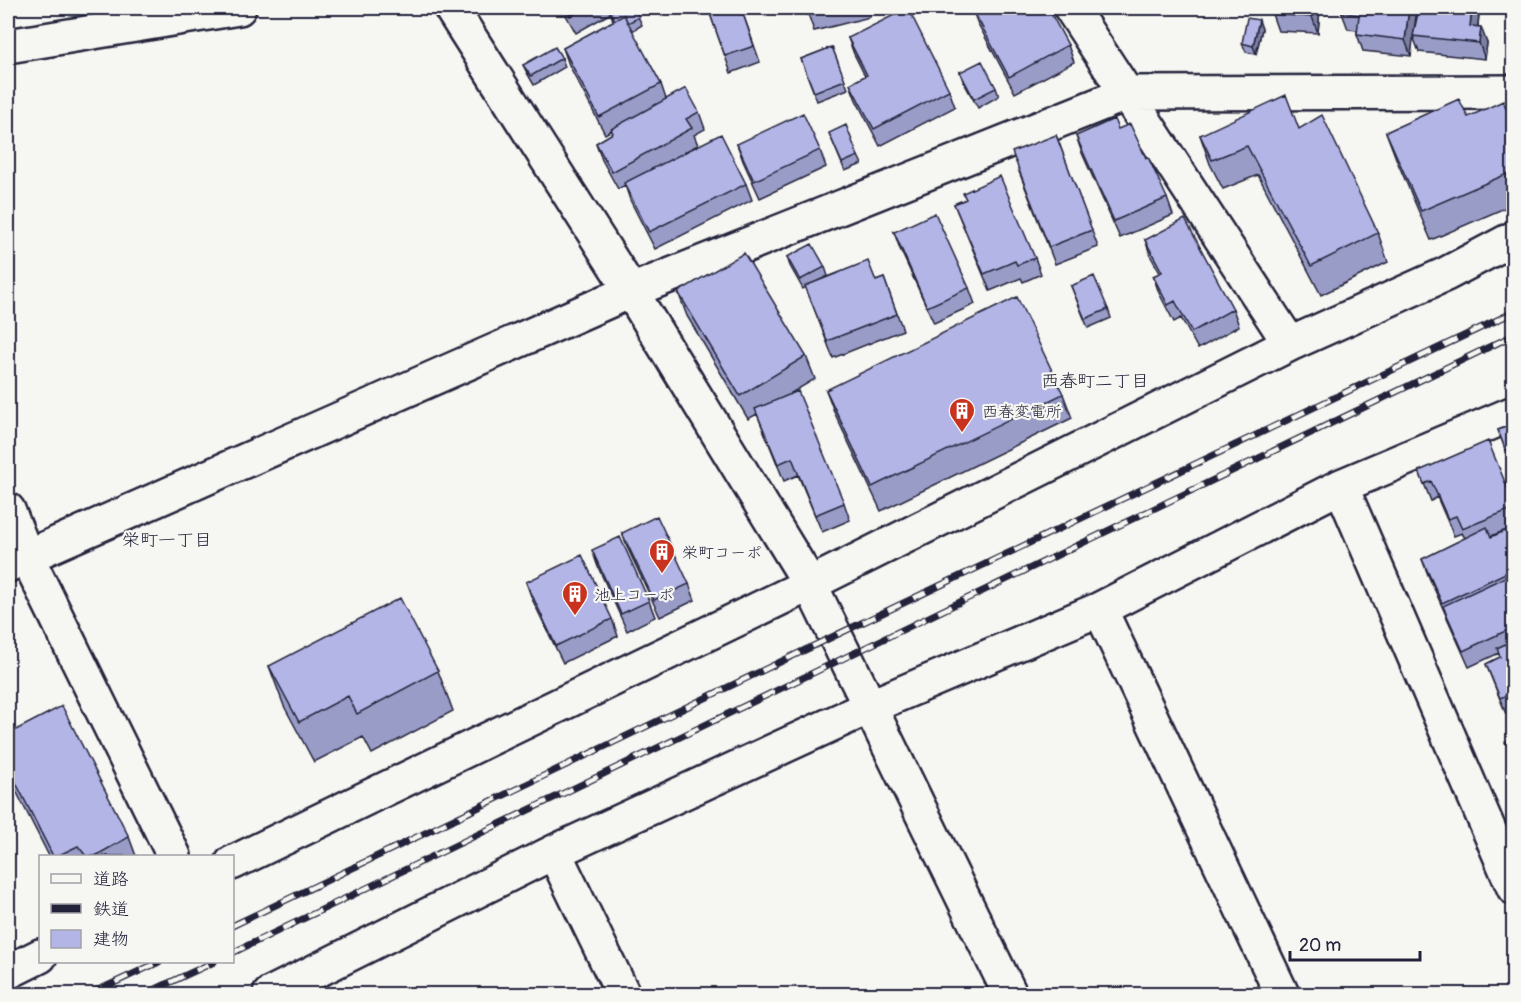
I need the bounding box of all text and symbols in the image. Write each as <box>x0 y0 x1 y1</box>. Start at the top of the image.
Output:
district label: 西春町二丁目 <box>1041 370 1149 393</box>
building icon: 西春変電所 <box>947 396 977 434</box>
place label: 西春変電所 <box>982 402 1062 422</box>
district label: 栄町一丁目 <box>122 529 212 552</box>
building icon: 栄町コーポ <box>647 537 677 575</box>
place label: 栄町コーポ <box>682 543 762 563</box>
building icon: 池上コーポ <box>560 579 590 617</box>
place label: 池上コーポ <box>594 585 674 605</box>
legend <box>39 855 234 963</box>
text: 道路 <box>93 868 129 891</box>
text: 鉄道 <box>93 898 129 921</box>
scale bar <box>1290 924 1420 962</box>
text: 建物 <box>93 928 129 951</box>
text: 20 m <box>1299 934 1341 957</box>

